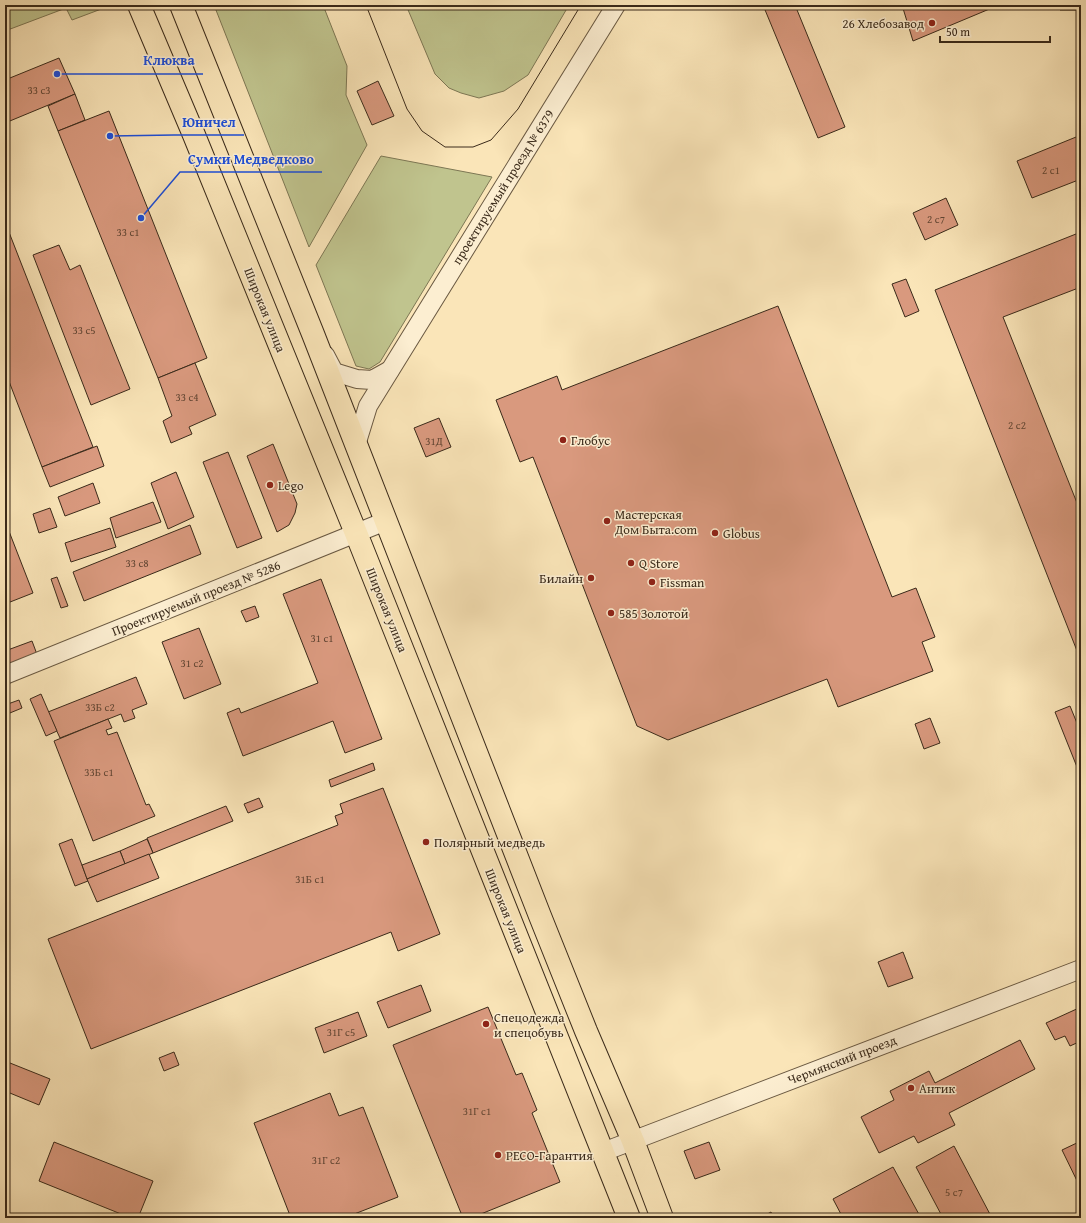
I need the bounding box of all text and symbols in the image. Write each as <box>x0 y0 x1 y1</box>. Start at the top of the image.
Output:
place label: 26 Хлебозавод <box>842 14 924 33</box>
marker: 26 Хлебозавод <box>927 18 937 28</box>
scale bar <box>940 18 1050 44</box>
text: 50 m <box>946 23 970 40</box>
callout: Клюква <box>136 48 203 74</box>
text: Клюква <box>143 50 195 70</box>
house number: 33 с3 <box>27 82 51 98</box>
street label: проектируемый проезд № 6379 <box>447 106 559 268</box>
callout: Юничел <box>174 109 244 135</box>
text: Юничел <box>182 112 236 132</box>
callout: Сумки Медведково <box>180 146 322 172</box>
text: Сумки Медведково <box>188 149 315 169</box>
house number: 2 с1 <box>1042 162 1060 178</box>
house number: 2 с7 <box>927 211 945 227</box>
house number: 33 с1 <box>116 224 140 240</box>
street label: Широкая улица <box>239 265 291 356</box>
house number: 33 с5 <box>72 322 96 338</box>
house number: 33 с4 <box>175 389 199 405</box>
house number: 2 с2 <box>1008 417 1026 433</box>
place label: Глобус <box>571 431 610 450</box>
house number: 31Д <box>425 433 443 449</box>
marker: Глобус <box>558 435 568 445</box>
place label: Lego <box>278 476 304 495</box>
marker: Lego <box>265 480 275 490</box>
place label: Мастерская Дом Быта.com <box>614 505 698 539</box>
marker: Мастерская Дом Быта.com <box>602 516 612 526</box>
place label: Globus <box>723 524 760 543</box>
marker: Globus <box>710 528 720 538</box>
place label: Q Store <box>639 554 679 573</box>
street label: Проектируемый проезд № 5286 <box>109 555 283 641</box>
house number: 33 с8 <box>125 555 149 571</box>
marker: Q Store <box>626 558 636 568</box>
street label: Широкая улица <box>361 565 413 656</box>
place label: Билайн <box>539 569 583 588</box>
marker: Билайн <box>586 573 596 583</box>
place label: Fissman <box>660 573 705 592</box>
marker: Fissman <box>647 577 657 587</box>
place label: 585 Золотой <box>619 604 689 623</box>
marker: 585 Золотой <box>606 608 616 618</box>
house number: 31 с1 <box>310 630 334 646</box>
house number: 31 с2 <box>180 655 204 671</box>
house number: 33Б с2 <box>85 699 115 715</box>
house number: 33Б с1 <box>84 764 114 780</box>
place label: Полярный медведь <box>434 833 545 852</box>
marker: Полярный медведь <box>421 837 431 847</box>
street label: Широкая улица <box>480 866 532 957</box>
house number: 31Б c1 <box>295 871 325 887</box>
place label: Спецодежда и спецобувь <box>494 1008 565 1042</box>
marker: Спецодежда и спецобувь <box>481 1019 491 1029</box>
house number: 31Г c5 <box>327 1024 355 1040</box>
street label: Чермянский проезд <box>785 1030 899 1090</box>
place label: Антик <box>919 1079 955 1098</box>
marker: Антик <box>906 1083 916 1093</box>
house number: 31Г с1 <box>463 1103 491 1119</box>
place label: РЕСО-Гарантия <box>506 1146 593 1165</box>
marker: РЕСО-Гарантия <box>493 1150 503 1160</box>
house number: 31Г с2 <box>312 1152 340 1168</box>
house number: 5 с7 <box>945 1184 963 1200</box>

